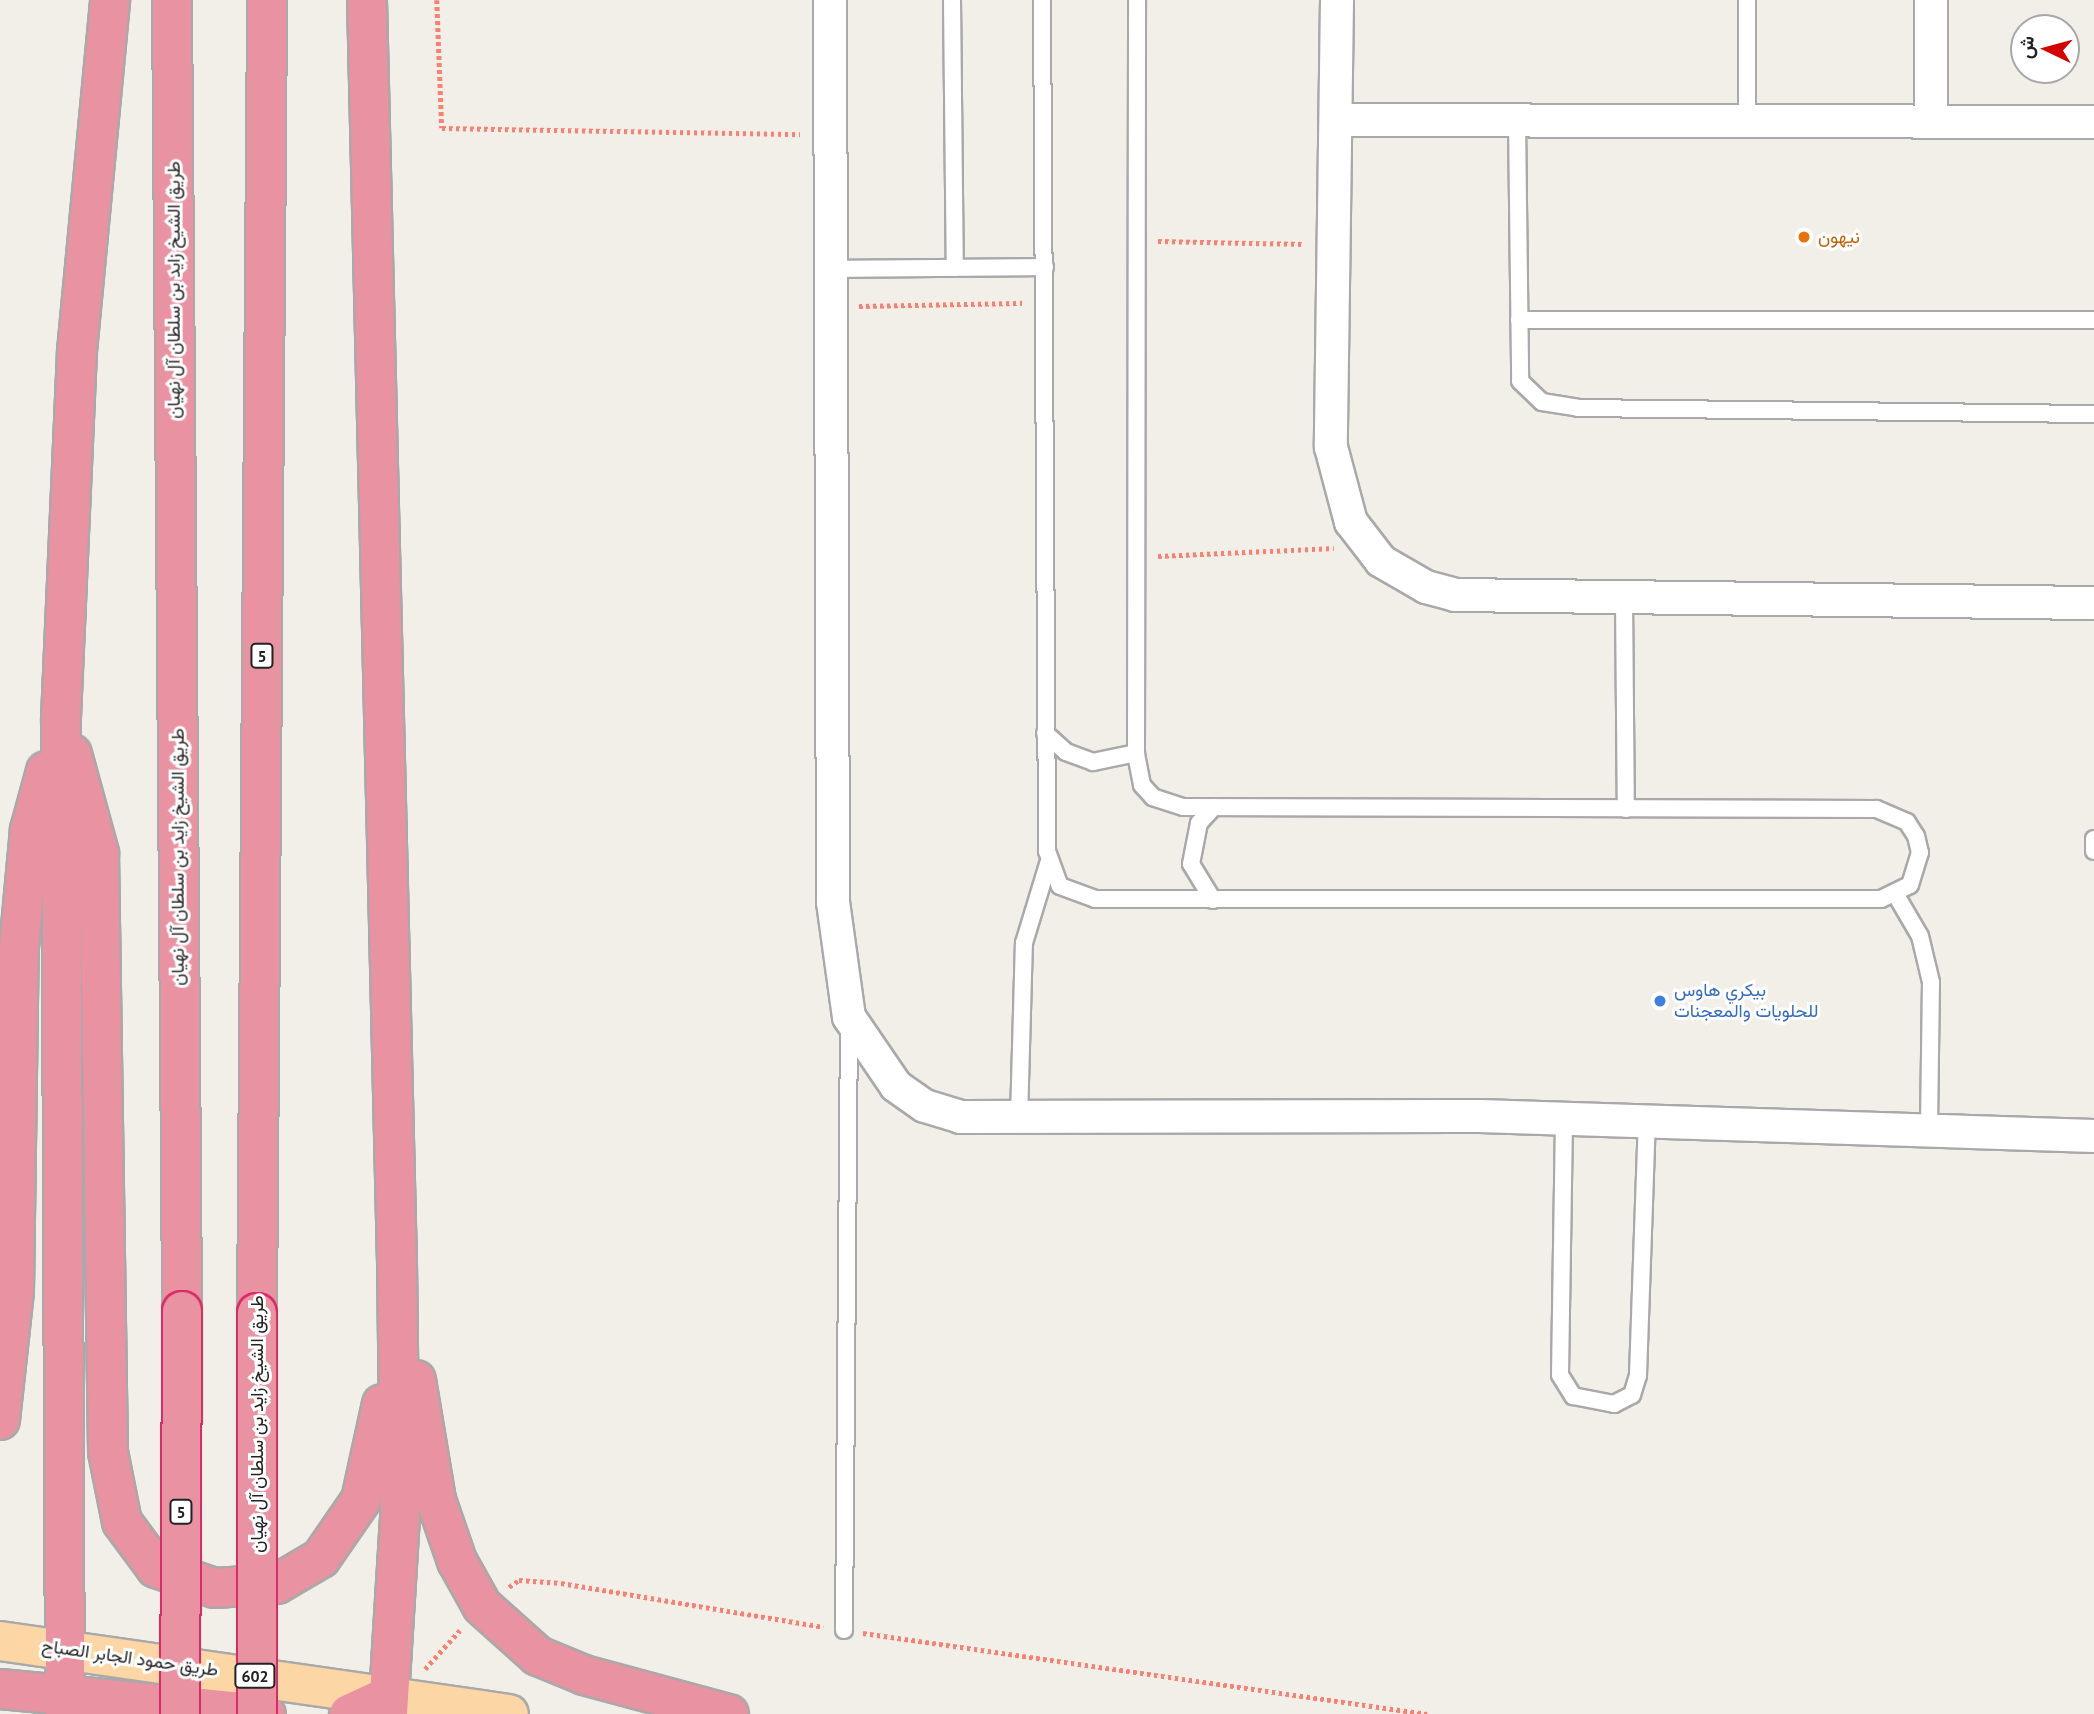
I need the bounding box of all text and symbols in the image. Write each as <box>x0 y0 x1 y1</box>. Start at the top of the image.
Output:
north arrow <box>2010 14 2080 84</box>
text: ش <box>2013 35 2039 60</box>
street label: طريق الشيخ زايد بن سلطان آل نهيان <box>163 161 185 419</box>
place label: نيهون <box>1818 226 1860 248</box>
marker: نيهون <box>1796 229 1812 245</box>
road number: 5 <box>250 643 274 668</box>
street label: طريق الشيخ زايد بن سلطان آل نهيان <box>167 728 189 986</box>
place label: بيكري هاوس للحلويات والمعجنات <box>1674 980 1819 1023</box>
marker: بيكري هاوس للحلويات والمعجنات <box>1652 993 1668 1009</box>
street label: طريق الشيخ زايد بن سلطان آل نهيان <box>246 1295 268 1553</box>
road number: 5 <box>169 1500 193 1524</box>
street label: طريق حمود الجابر الصباح <box>40 1635 220 1681</box>
road number: 602 <box>234 1664 276 1688</box>

